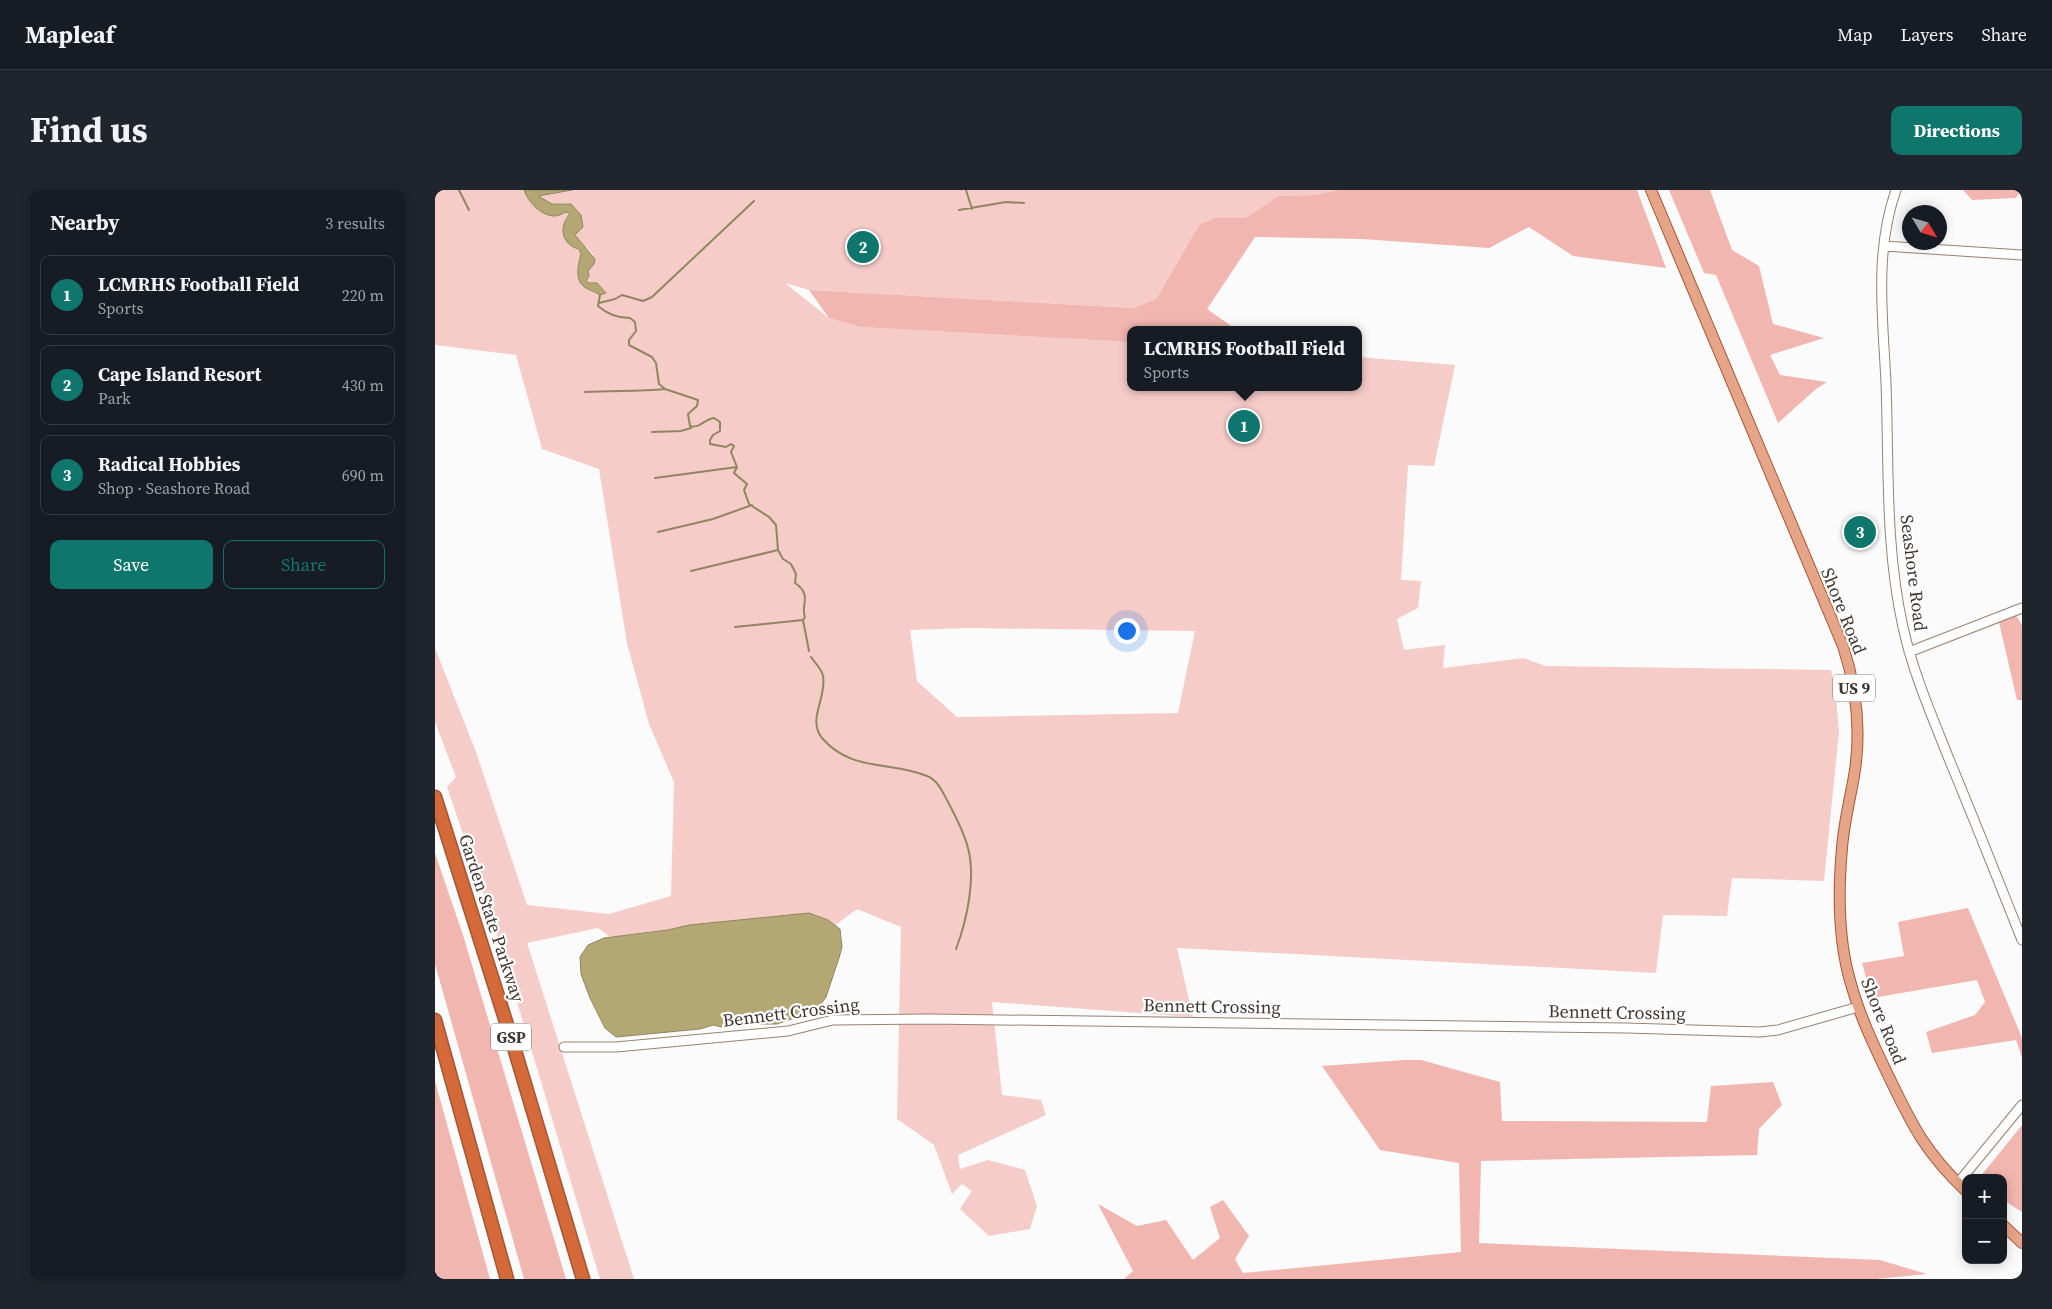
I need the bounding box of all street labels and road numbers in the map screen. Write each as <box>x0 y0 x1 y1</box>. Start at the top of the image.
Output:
street label: Seashore Road <box>1894 513 1934 633</box>
street label: Shore Road <box>1815 564 1873 658</box>
road number: US 9 <box>1833 674 1875 702</box>
street label: Garden State Parkway <box>453 831 531 1006</box>
street label: Shore Road <box>1855 974 1913 1068</box>
street label: Bennett Crossing <box>721 991 861 1033</box>
street label: Bennett Crossing <box>1143 992 1281 1020</box>
street label: Bennett Crossing <box>1548 998 1686 1026</box>
road number: GSP <box>491 1024 531 1050</box>

